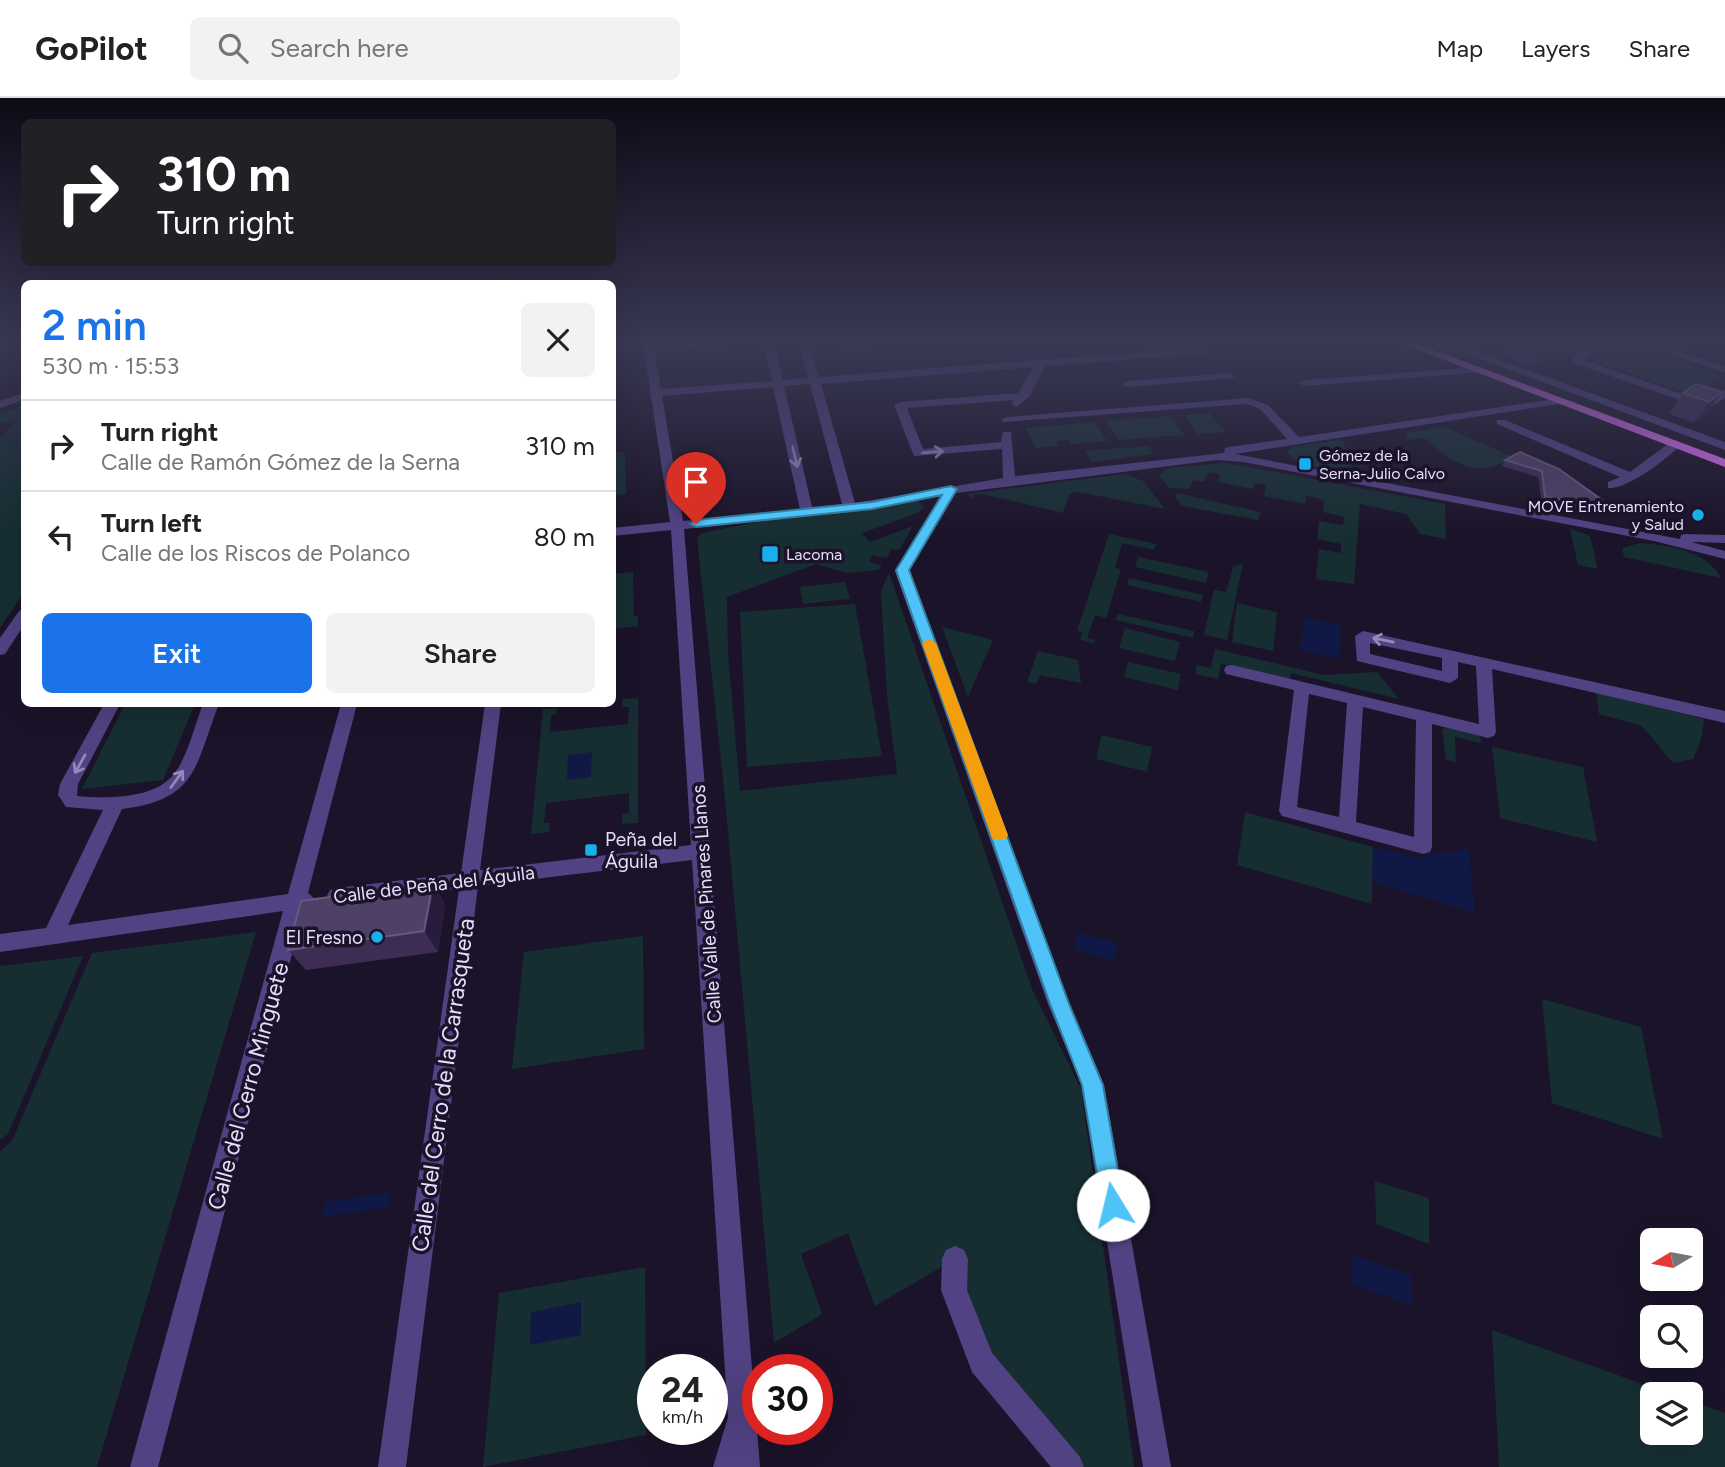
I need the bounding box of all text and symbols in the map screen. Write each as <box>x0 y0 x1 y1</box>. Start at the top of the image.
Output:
search box <box>190 17 680 80</box>
text: GoPilot <box>35 29 148 68</box>
icon: search <box>214 29 252 67</box>
text: Search here <box>270 32 409 64</box>
text: Map <box>1436 34 1483 63</box>
text: Layers <box>1521 34 1590 63</box>
text: Share <box>1628 34 1690 63</box>
text: 310 m <box>157 144 291 203</box>
icon: right <box>42 147 133 238</box>
text: Turn right <box>157 204 295 242</box>
text: 2 min <box>42 300 147 351</box>
button: close <box>521 303 595 377</box>
text: 530 m · 15:53 <box>42 352 179 380</box>
text: Turn right <box>101 416 218 448</box>
icon: right <box>42 427 80 465</box>
text: 310 m <box>525 430 595 462</box>
one-way arrow <box>921 445 943 458</box>
one-way arrow <box>789 446 802 468</box>
place label: Gómez de la Serna-Julio Calvo <box>1319 446 1445 483</box>
text: Calle de Ramón Gómez de la Serna <box>101 448 460 476</box>
pin <box>666 452 726 524</box>
marker: Gómez de la Serna-Julio Calvo <box>1297 456 1313 472</box>
icon: arrive <box>677 463 715 501</box>
place label: MOVE Entrenamiento y Salud <box>1528 497 1684 534</box>
text: Turn left <box>101 507 202 539</box>
marker: MOVE Entrenamiento y Salud <box>1690 507 1706 523</box>
icon: left <box>42 518 80 556</box>
text: 80 m <box>534 521 595 553</box>
text: Calle de los Riscos de Polanco <box>101 539 410 567</box>
marker: Lacoma <box>760 544 780 564</box>
place label: Lacoma <box>786 545 842 564</box>
button: Exit <box>42 613 312 693</box>
button: Share <box>326 613 595 693</box>
one-way arrow <box>1372 632 1395 646</box>
one-way arrow <box>73 753 87 774</box>
one-way arrow <box>169 769 184 788</box>
street label: Calle Valle de Pinares Llanos <box>687 784 726 1024</box>
place label: Peña del Águila <box>605 828 677 873</box>
marker: Peña del Águila <box>583 842 599 858</box>
street label: Calle de Peña del Águila <box>332 861 536 908</box>
street label: Calle del Cerro de la Carrasqueta <box>406 916 480 1254</box>
place label: El Fresno <box>285 926 363 949</box>
marker: El Fresno <box>369 929 385 945</box>
street label: Calle del Cerro Minguete <box>201 959 295 1213</box>
position arrow <box>1076 1168 1150 1242</box>
north arrow <box>1640 1228 1703 1292</box>
map controls <box>1640 1228 1703 1445</box>
button: search <box>1640 1305 1703 1368</box>
speed limit sign: 30 <box>742 1354 833 1445</box>
text: 24 <box>661 1369 704 1411</box>
button: layers <box>1640 1382 1703 1445</box>
text: km/h <box>662 1406 703 1428</box>

